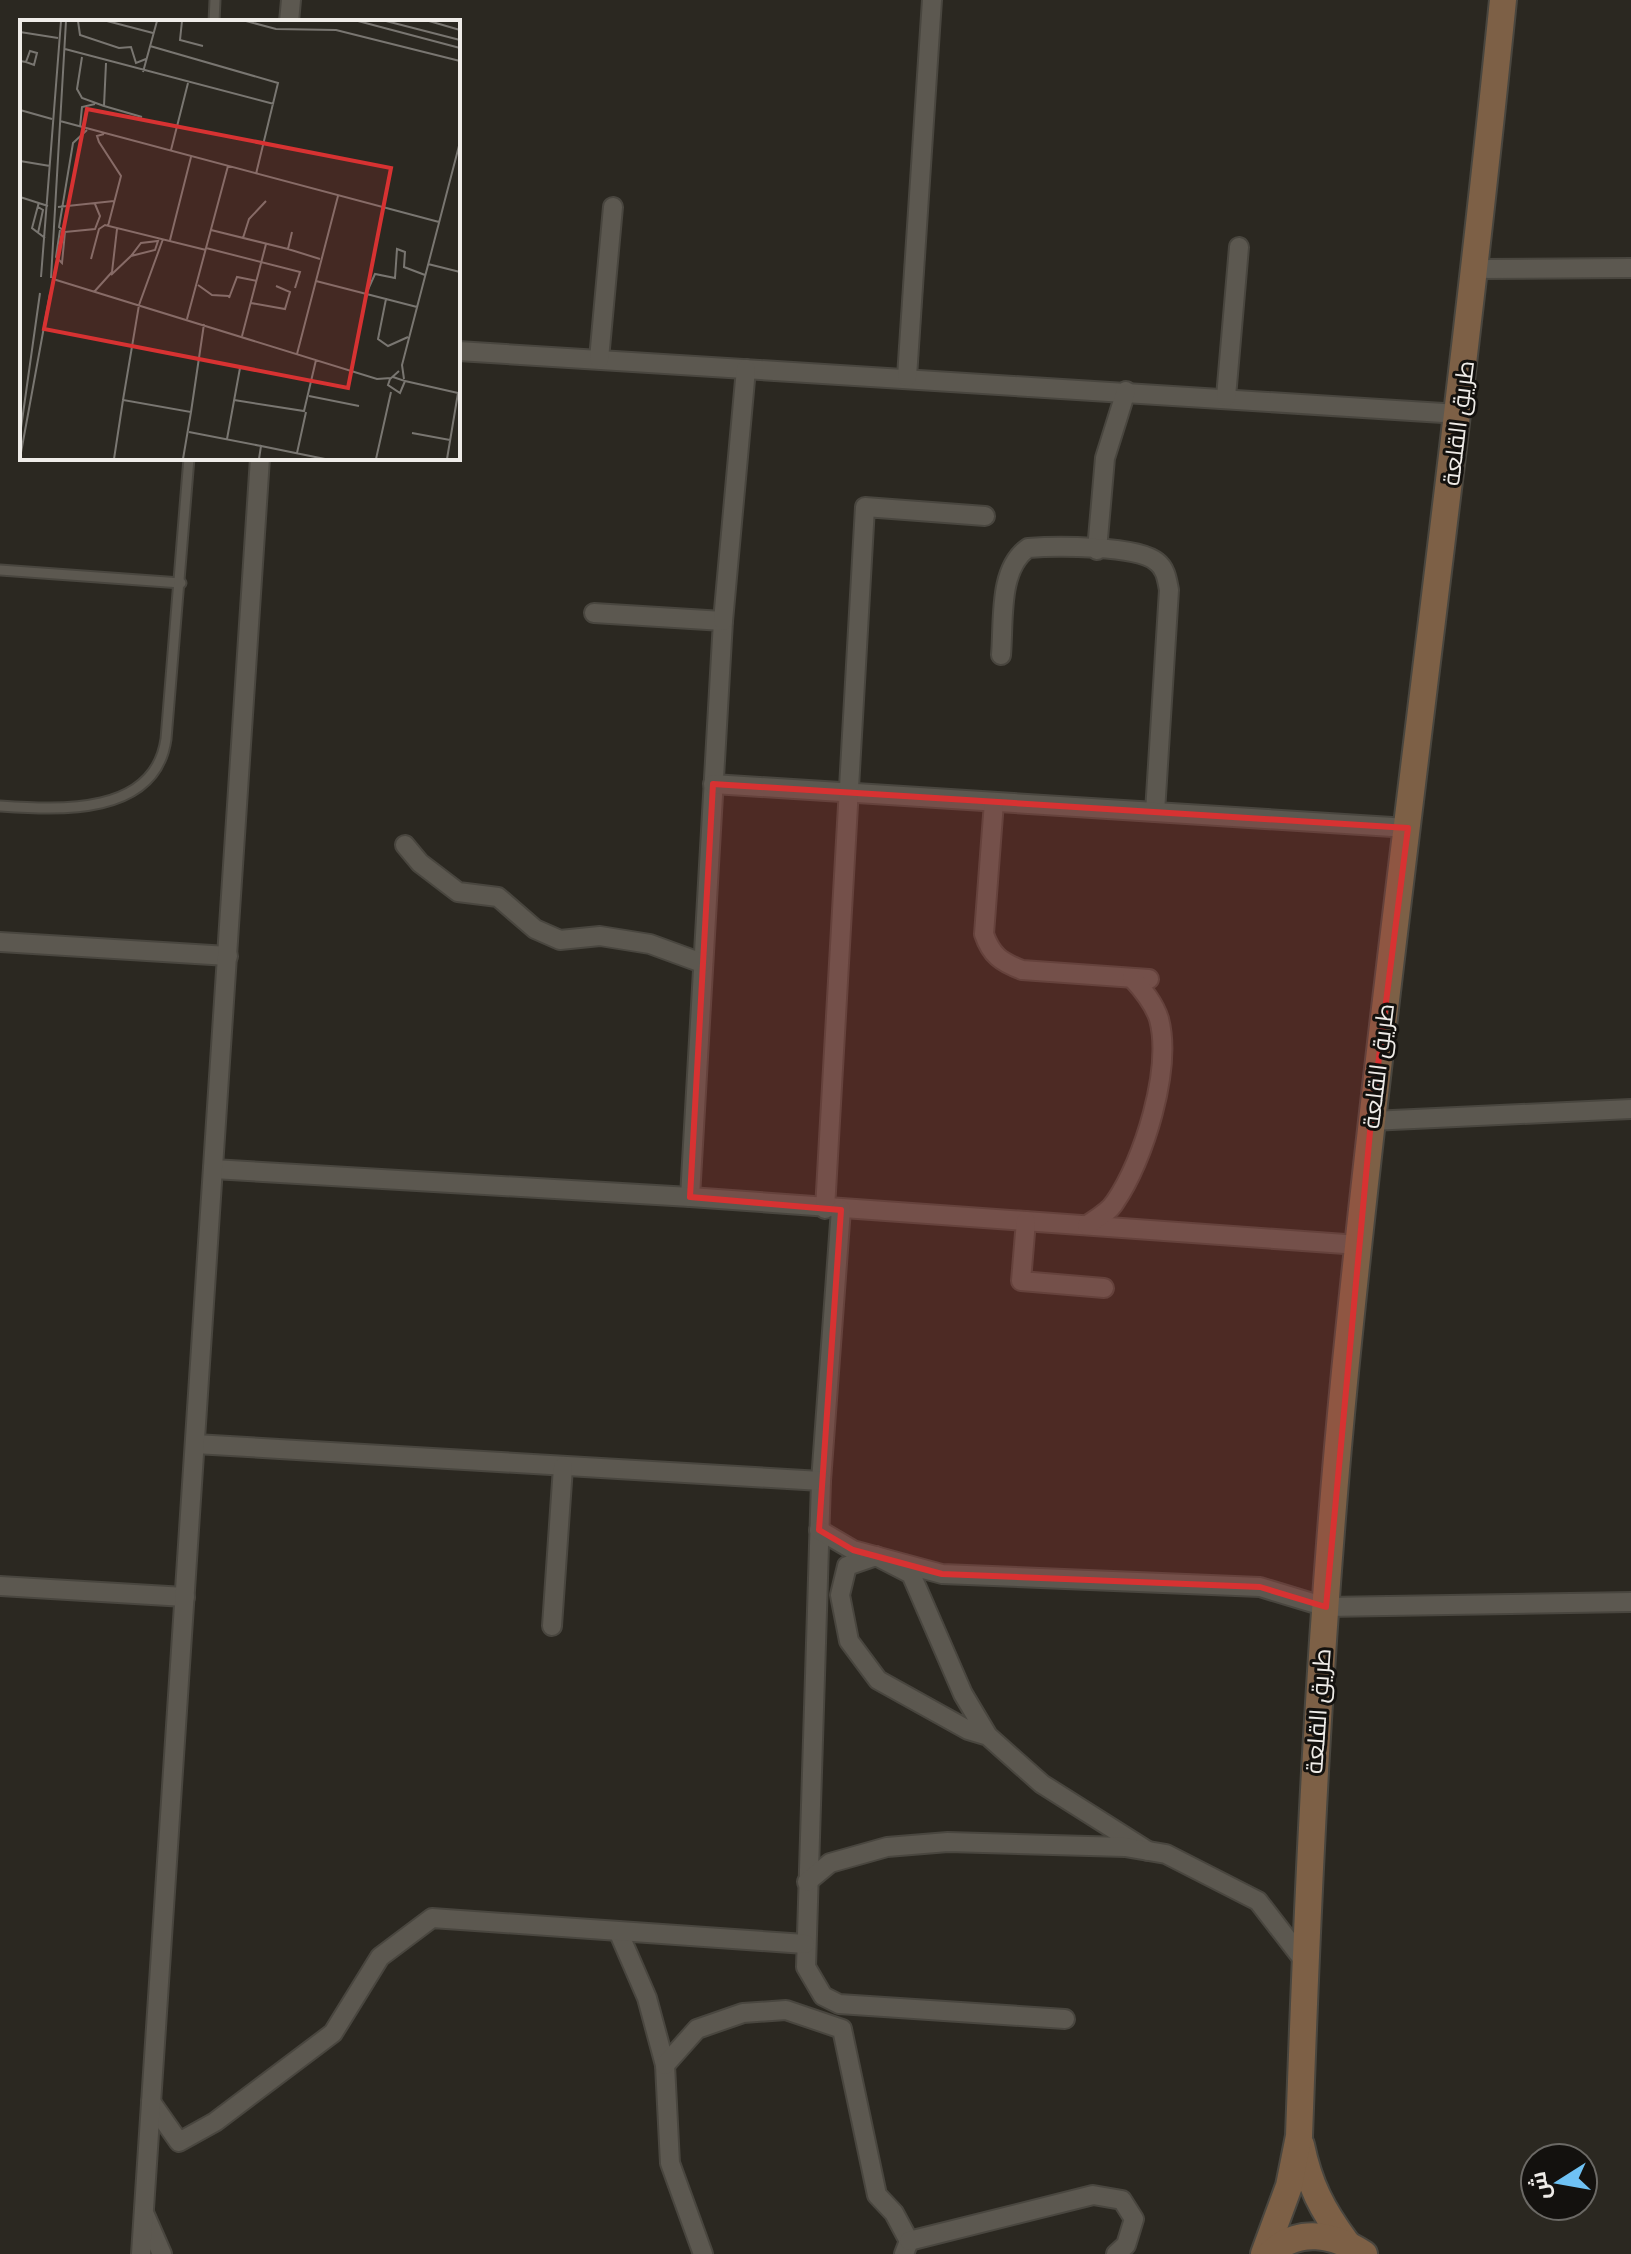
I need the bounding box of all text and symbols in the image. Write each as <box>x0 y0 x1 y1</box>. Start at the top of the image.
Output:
inset map <box>20 20 460 460</box>
street label: طريق القلعة <box>1436 359 1481 487</box>
street label: طريق القلعة <box>1356 1002 1401 1130</box>
street label: طريق القلعة <box>1299 1647 1338 1775</box>
north arrow <box>1519 2142 1599 2222</box>
text: ش <box>1524 2169 1556 2202</box>

